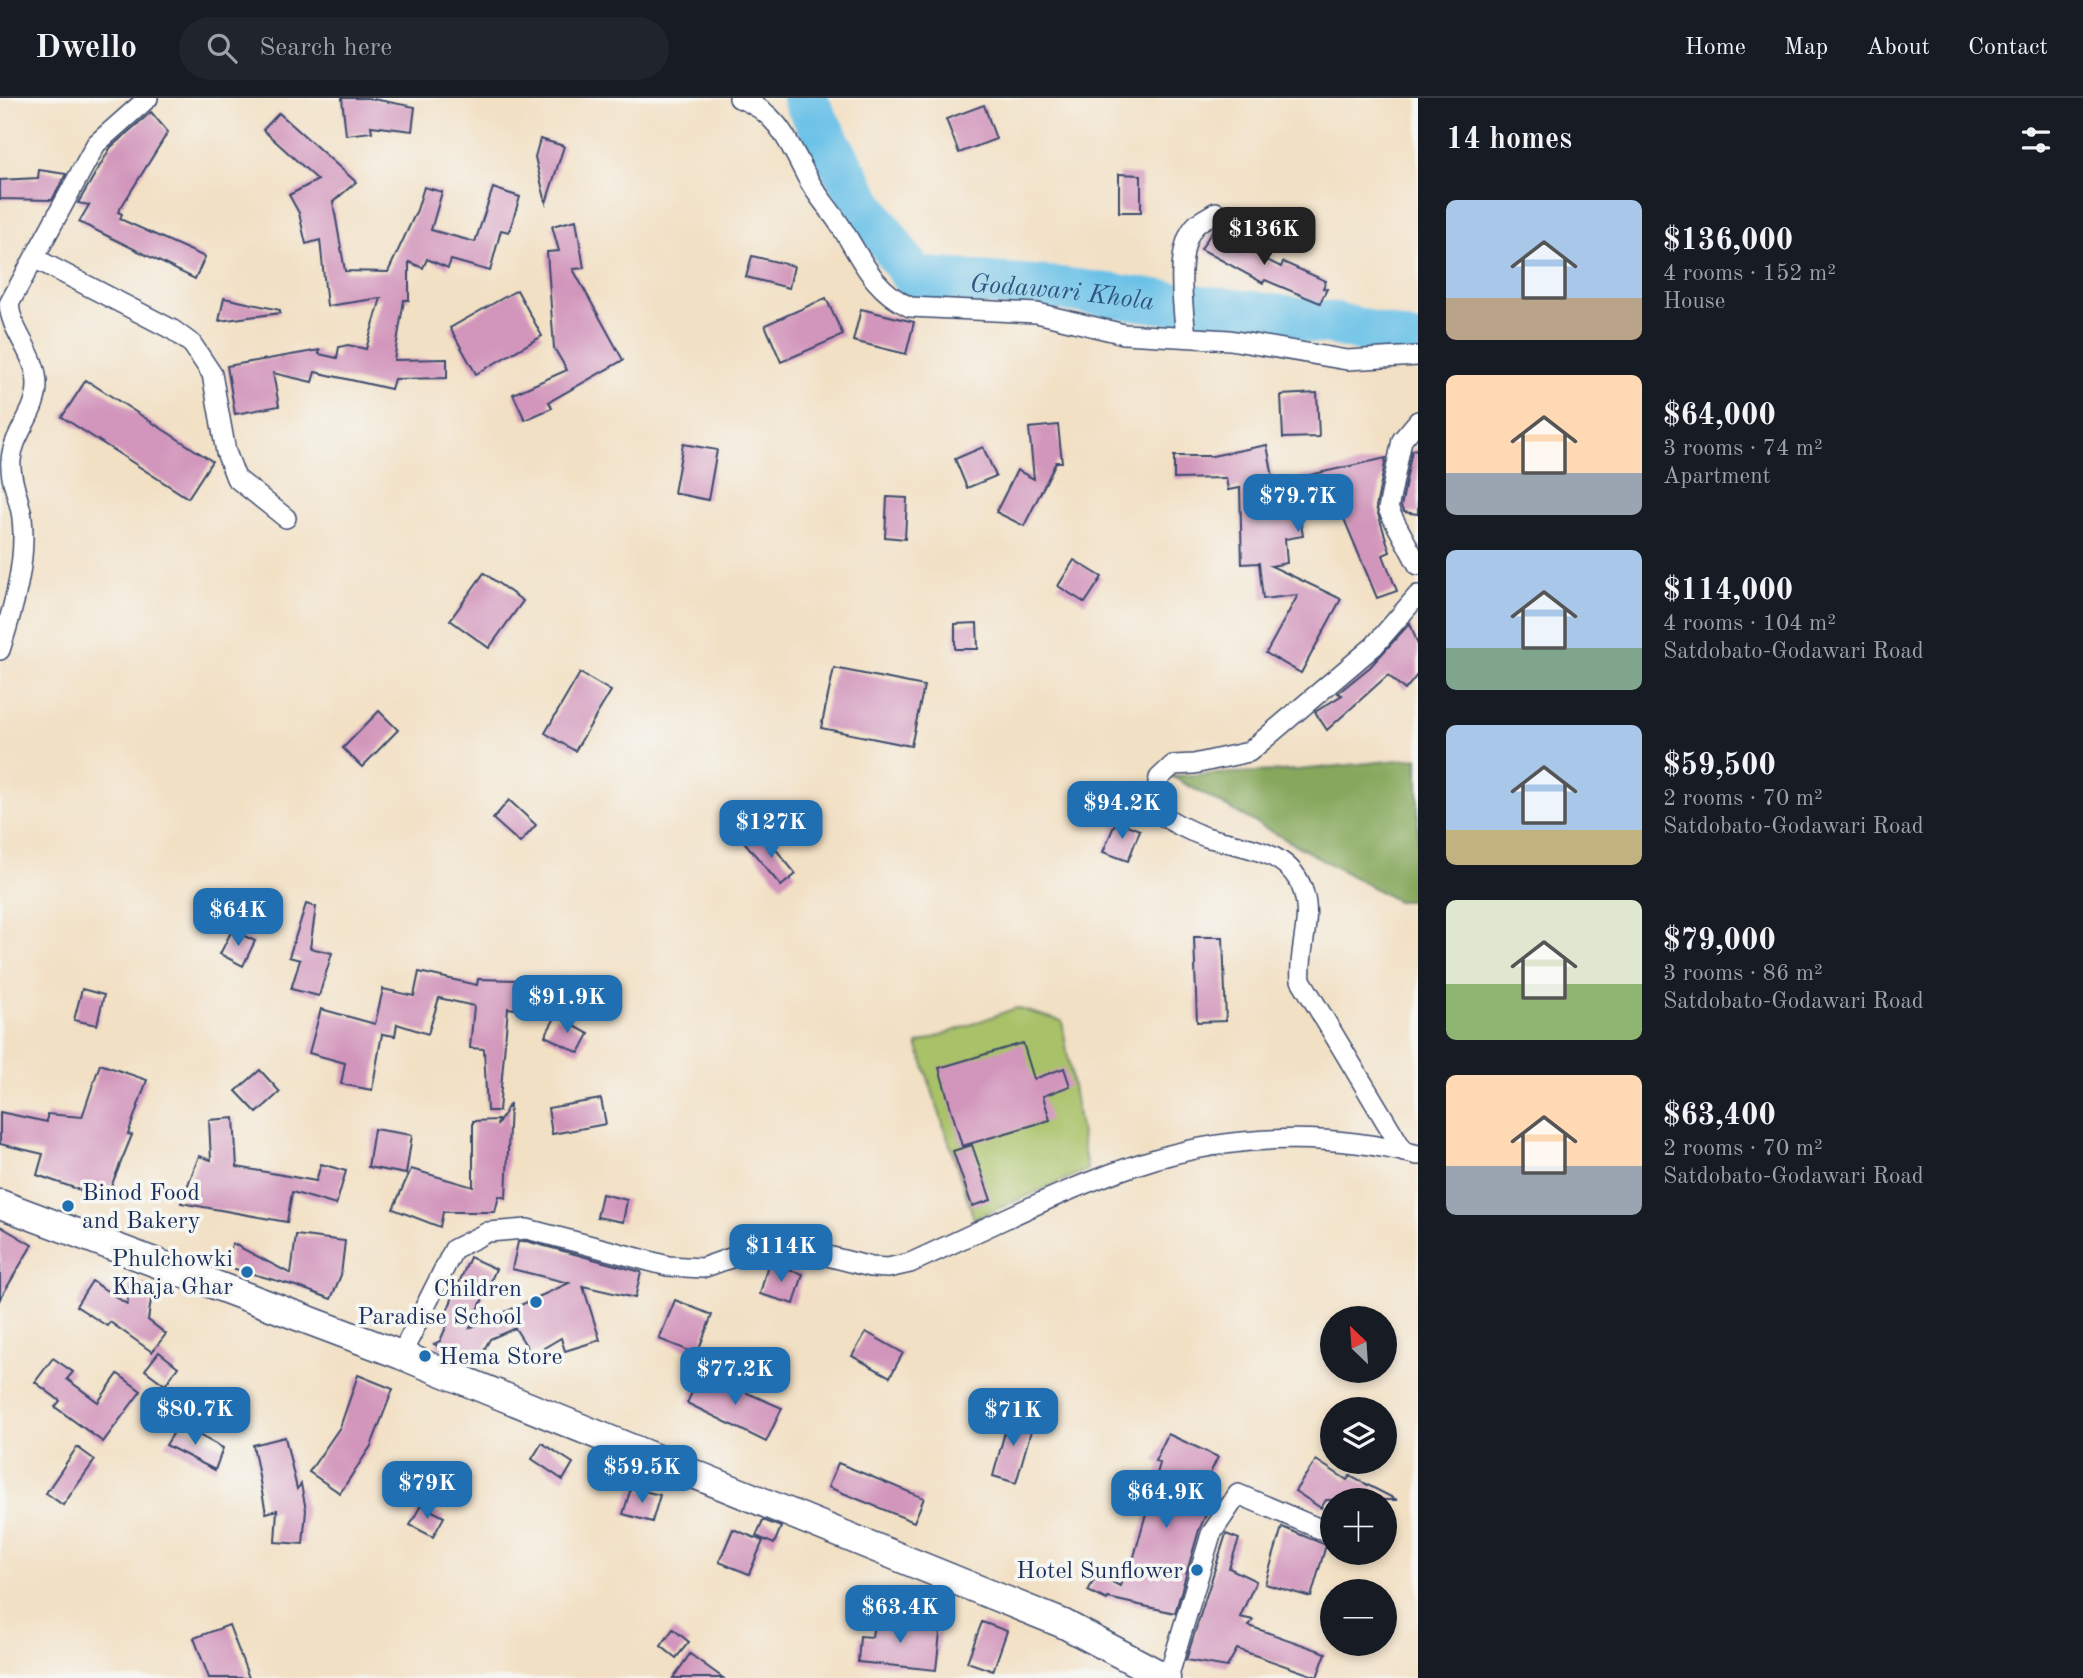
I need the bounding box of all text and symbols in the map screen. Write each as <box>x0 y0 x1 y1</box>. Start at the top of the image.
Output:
search box <box>179 17 669 80</box>
icon: search <box>203 29 241 67</box>
text: Dwello <box>35 32 137 65</box>
text: Search here <box>259 35 392 61</box>
text: Home <box>1685 36 1746 60</box>
text: Map <box>1784 36 1828 60</box>
text: About <box>1866 36 1930 60</box>
text: Contact <box>1968 36 2048 60</box>
icon: filters <box>2017 121 2055 159</box>
text: 14 homes <box>1446 125 1572 155</box>
pin: $136K <box>1215 208 1313 267</box>
text: $136K <box>1228 218 1300 241</box>
text: $136,000 <box>1663 226 1793 256</box>
icon: home <box>1502 228 1586 312</box>
text: 4 rooms · 152 m² <box>1663 262 1836 285</box>
water label: Godawari Khola <box>969 271 1156 316</box>
text: House <box>1663 290 1725 313</box>
text: $64,000 <box>1663 401 1776 431</box>
icon: home <box>1502 403 1586 487</box>
text: 3 rooms · 74 m² <box>1663 437 1823 460</box>
text: Apartment <box>1663 465 1771 488</box>
pin: $79.7K <box>1241 474 1355 534</box>
text: $79.7K <box>1259 485 1337 508</box>
text: $114,000 <box>1663 576 1793 606</box>
icon: home <box>1502 578 1586 662</box>
text: 4 rooms · 104 m² <box>1663 612 1836 635</box>
text: Satdobato-Godawari Road <box>1663 640 1924 663</box>
text: $59,500 <box>1663 751 1776 781</box>
icon: home <box>1502 753 1586 837</box>
pin: $94.2K <box>1065 782 1179 841</box>
text: 2 rooms · 70 m² <box>1663 787 1823 810</box>
text: $94.2K <box>1083 792 1161 815</box>
pin: $127K <box>722 800 820 860</box>
text: $127K <box>735 811 807 834</box>
text: Satdobato-Godawari Road <box>1663 815 1924 838</box>
pin: $64K <box>197 888 279 948</box>
text: $64K <box>209 899 267 922</box>
text: $79,000 <box>1663 926 1776 956</box>
icon: home <box>1502 928 1586 1012</box>
text: 3 rooms · 86 m² <box>1663 962 1823 985</box>
pin: $91.9K <box>510 976 624 1035</box>
text: $91.9K <box>528 986 606 1009</box>
text: Satdobato-Godawari Road <box>1663 990 1924 1013</box>
text: $63,400 <box>1663 1101 1776 1131</box>
icon: home <box>1502 1103 1586 1187</box>
text: 2 rooms · 70 m² <box>1663 1137 1823 1160</box>
text: Satdobato-Godawari Road <box>1663 1165 1924 1188</box>
place label: Binod Food and Bakery <box>82 1182 201 1234</box>
marker: Binod Food and Bakery <box>60 1198 76 1214</box>
pin: $114K <box>732 1224 830 1284</box>
text: $114K <box>745 1235 817 1258</box>
place label: Phulchowki Khaja Ghar <box>112 1248 233 1300</box>
marker: Phulchowki Khaja Ghar <box>239 1264 255 1280</box>
place label: Children Paradise School <box>357 1278 522 1330</box>
marker: Children Paradise School <box>528 1294 544 1310</box>
north arrow <box>1320 1306 1396 1382</box>
map controls <box>1320 1306 1397 1656</box>
place label: Hema Store <box>439 1346 563 1370</box>
marker: Hema Store <box>417 1348 433 1364</box>
pin: $77.2K <box>678 1348 792 1407</box>
text: $77.2K <box>696 1358 774 1381</box>
pin: $80.7K <box>138 1388 252 1447</box>
pin: $71K <box>972 1388 1054 1448</box>
button: layers <box>1320 1397 1397 1474</box>
text: $80.7K <box>156 1398 234 1421</box>
text: $71K <box>984 1399 1042 1422</box>
pin: $59.5K <box>585 1446 699 1505</box>
text: $59.5K <box>603 1456 681 1479</box>
pin: $79K <box>386 1462 468 1521</box>
pin: $64.9K <box>1109 1470 1223 1530</box>
text: $79K <box>398 1472 456 1495</box>
text: $64.9K <box>1127 1481 1205 1504</box>
button: + <box>1320 1488 1397 1565</box>
place label: Hotel Sunflower <box>1016 1560 1183 1584</box>
marker: Hotel Sunflower <box>1189 1562 1205 1578</box>
button: − <box>1320 1579 1397 1656</box>
pin: $63.4K <box>843 1586 957 1645</box>
text: $63.4K <box>861 1596 939 1619</box>

